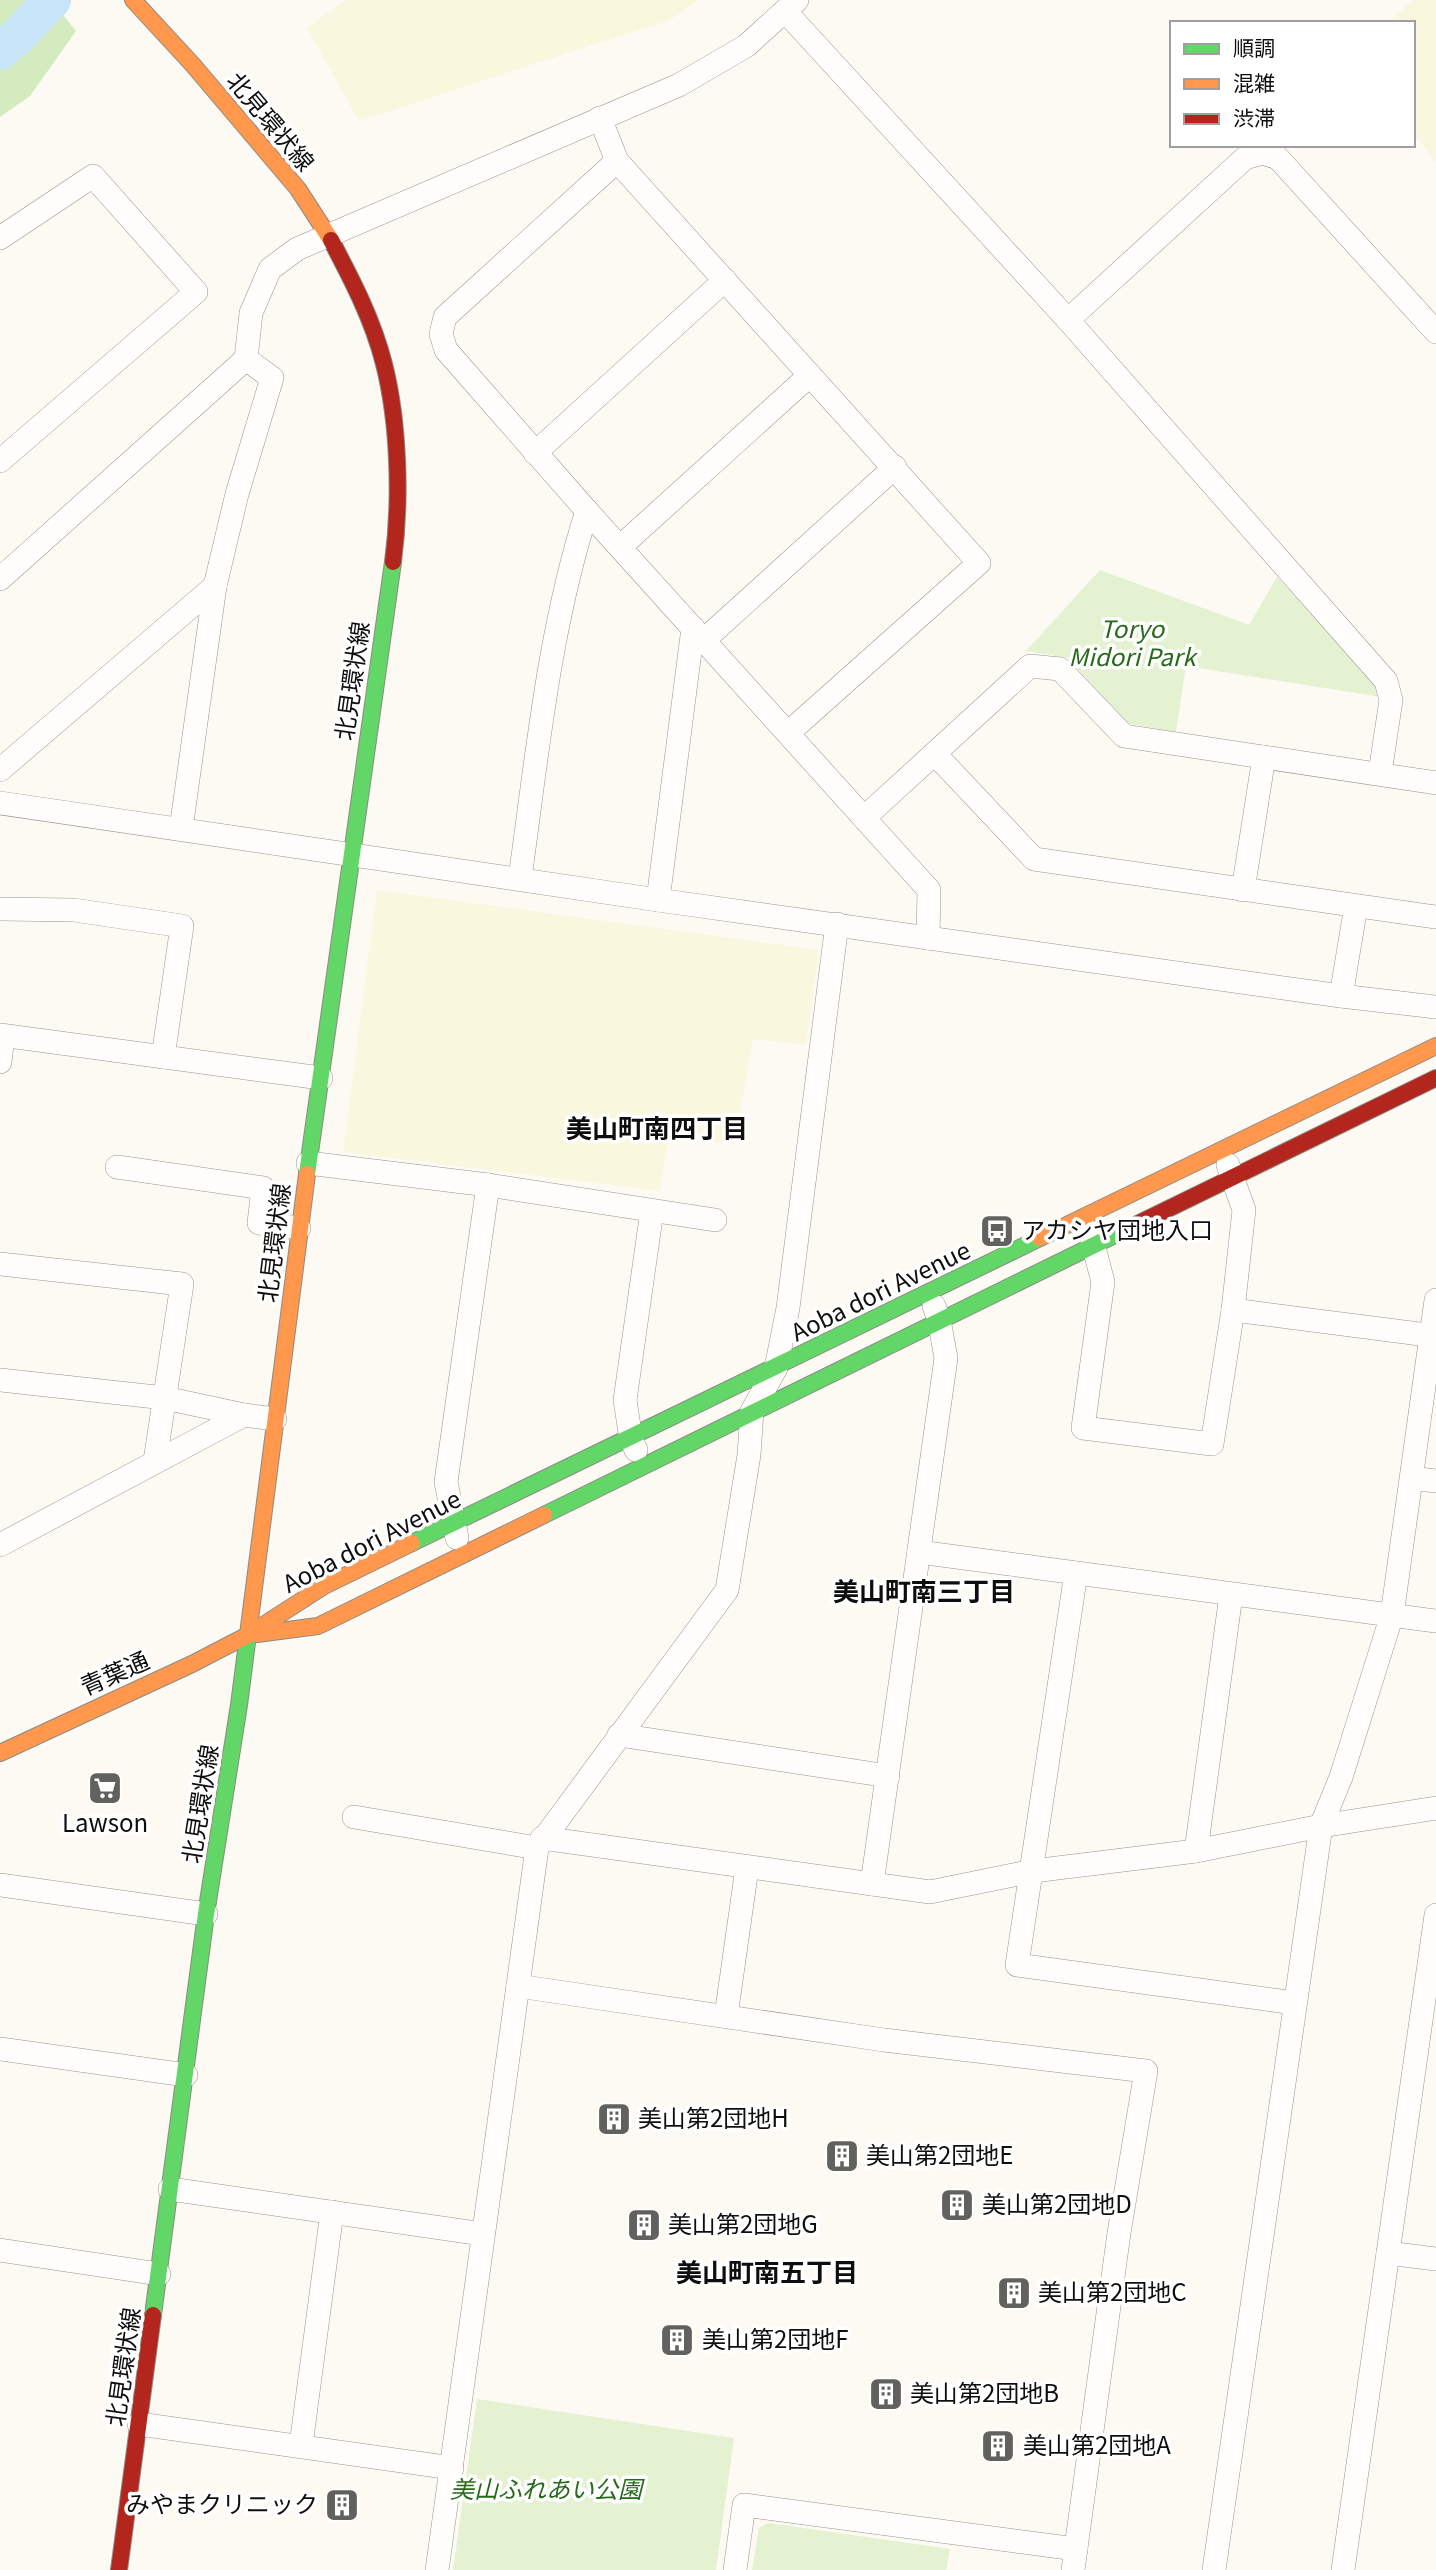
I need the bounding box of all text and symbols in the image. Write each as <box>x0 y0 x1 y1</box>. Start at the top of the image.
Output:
legend <box>1170 21 1415 147</box>
text: 順調 <box>1233 32 1275 62</box>
street label: 北見環状線 <box>220 63 324 178</box>
text: 混雑 <box>1233 67 1275 97</box>
text: 渋滞 <box>1233 102 1275 132</box>
park label: Toryo Midori Park <box>1069 610 1198 673</box>
street label: 北見環状線 <box>325 619 376 743</box>
district label: 美山町南四丁目 <box>566 1108 748 1145</box>
street label: 北見環状線 <box>248 1181 297 1304</box>
place label: アカシヤ団地入口 <box>1021 1211 1213 1246</box>
bus stop icon: アカシヤ団地入口 <box>978 1212 1016 1250</box>
street label: Aoba dori Avenue <box>784 1231 975 1348</box>
street label: Aoba dori Avenue <box>276 1480 466 1600</box>
district label: 美山町南三丁目 <box>833 1571 1015 1608</box>
street label: 青葉通 <box>74 1641 154 1702</box>
street label: 北見環状線 <box>172 1742 225 1866</box>
supermarket icon: Lawson <box>86 1769 124 1807</box>
place label: Lawson <box>62 1804 148 1839</box>
place label: 美山第2団地H <box>638 2099 789 2134</box>
building icon: 美山第2団地H <box>595 2100 633 2138</box>
place label: 美山第2団地E <box>866 2136 1013 2171</box>
building icon: 美山第2団地E <box>823 2137 861 2175</box>
place label: 美山第2団地D <box>982 2185 1132 2220</box>
building icon: 美山第2団地D <box>938 2186 976 2224</box>
place label: 美山第2団地G <box>668 2205 818 2240</box>
building icon: 美山第2団地G <box>625 2206 663 2244</box>
district label: 美山町南五丁目 <box>676 2252 858 2289</box>
place label: 美山第2団地C <box>1038 2273 1187 2308</box>
building icon: 美山第2団地C <box>995 2274 1033 2312</box>
street label: 北見環状線 <box>96 2305 147 2429</box>
place label: 美山第2団地F <box>702 2320 849 2355</box>
building icon: 美山第2団地F <box>658 2321 696 2359</box>
place label: 美山第2団地B <box>910 2374 1059 2409</box>
building icon: 美山第2団地B <box>867 2375 905 2413</box>
place label: 美山第2団地A <box>1023 2426 1171 2461</box>
building icon: 美山第2団地A <box>979 2427 1017 2465</box>
park label: 美山ふれあい公園 <box>450 2470 645 2505</box>
place label: みやまクリニック <box>126 2485 318 2520</box>
building icon: みやまクリニック <box>323 2486 361 2524</box>

